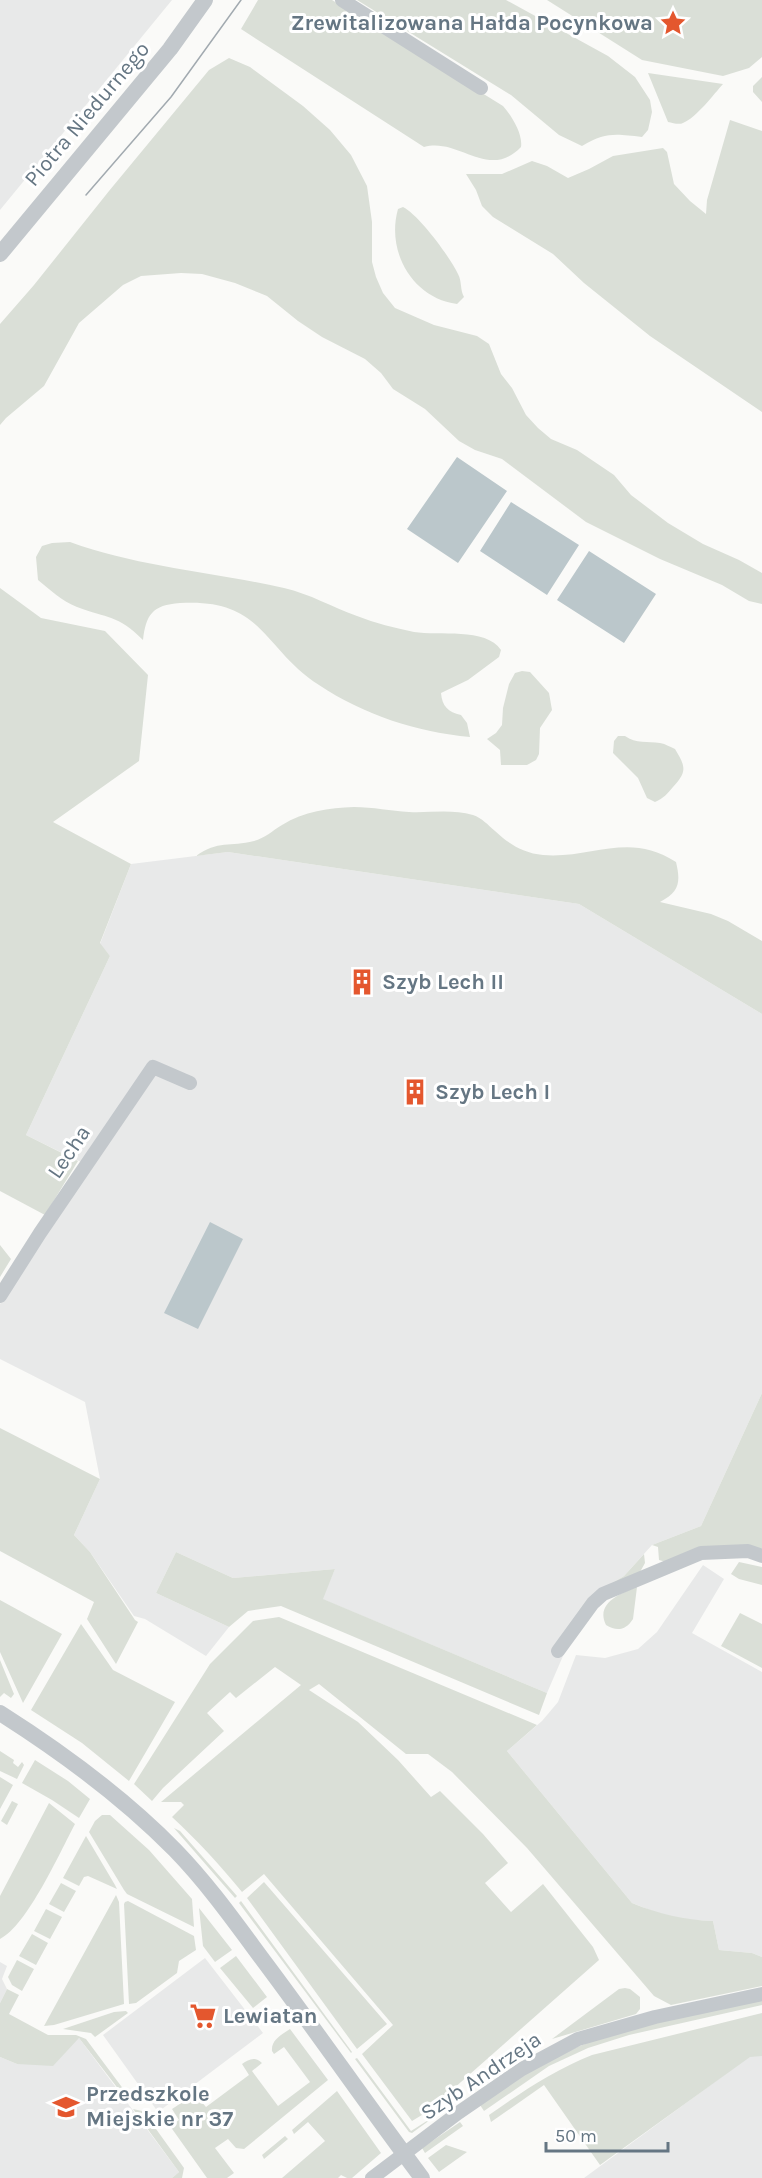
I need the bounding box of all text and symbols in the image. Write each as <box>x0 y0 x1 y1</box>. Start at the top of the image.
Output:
place icon: Zrewitalizowana Hałda Pocynkowa <box>658 8 688 38</box>
place label: Zrewitalizowana Hałda Pocynkowa <box>291 10 653 36</box>
street label: Piotra Niedurnego <box>19 36 155 192</box>
building icon: Szyb Lech II <box>347 967 377 997</box>
place label: Szyb Lech II <box>382 969 504 995</box>
building icon: Szyb Lech I <box>400 1077 430 1107</box>
place label: Szyb Lech I <box>435 1079 550 1105</box>
street label: Lecha <box>42 1121 96 1183</box>
supermarket icon: Lewiatan <box>188 2001 218 2031</box>
place label: Lewiatan <box>223 2003 318 2029</box>
street label: Szyb Andrzeja <box>416 2026 546 2126</box>
place label: Przedszkole Miejskie nr 37 <box>86 2081 233 2132</box>
school or university icon: Przedszkole Miejskie nr 37 <box>51 2092 81 2122</box>
scale bar <box>546 2115 668 2153</box>
text: 50 m <box>555 2125 597 2147</box>

